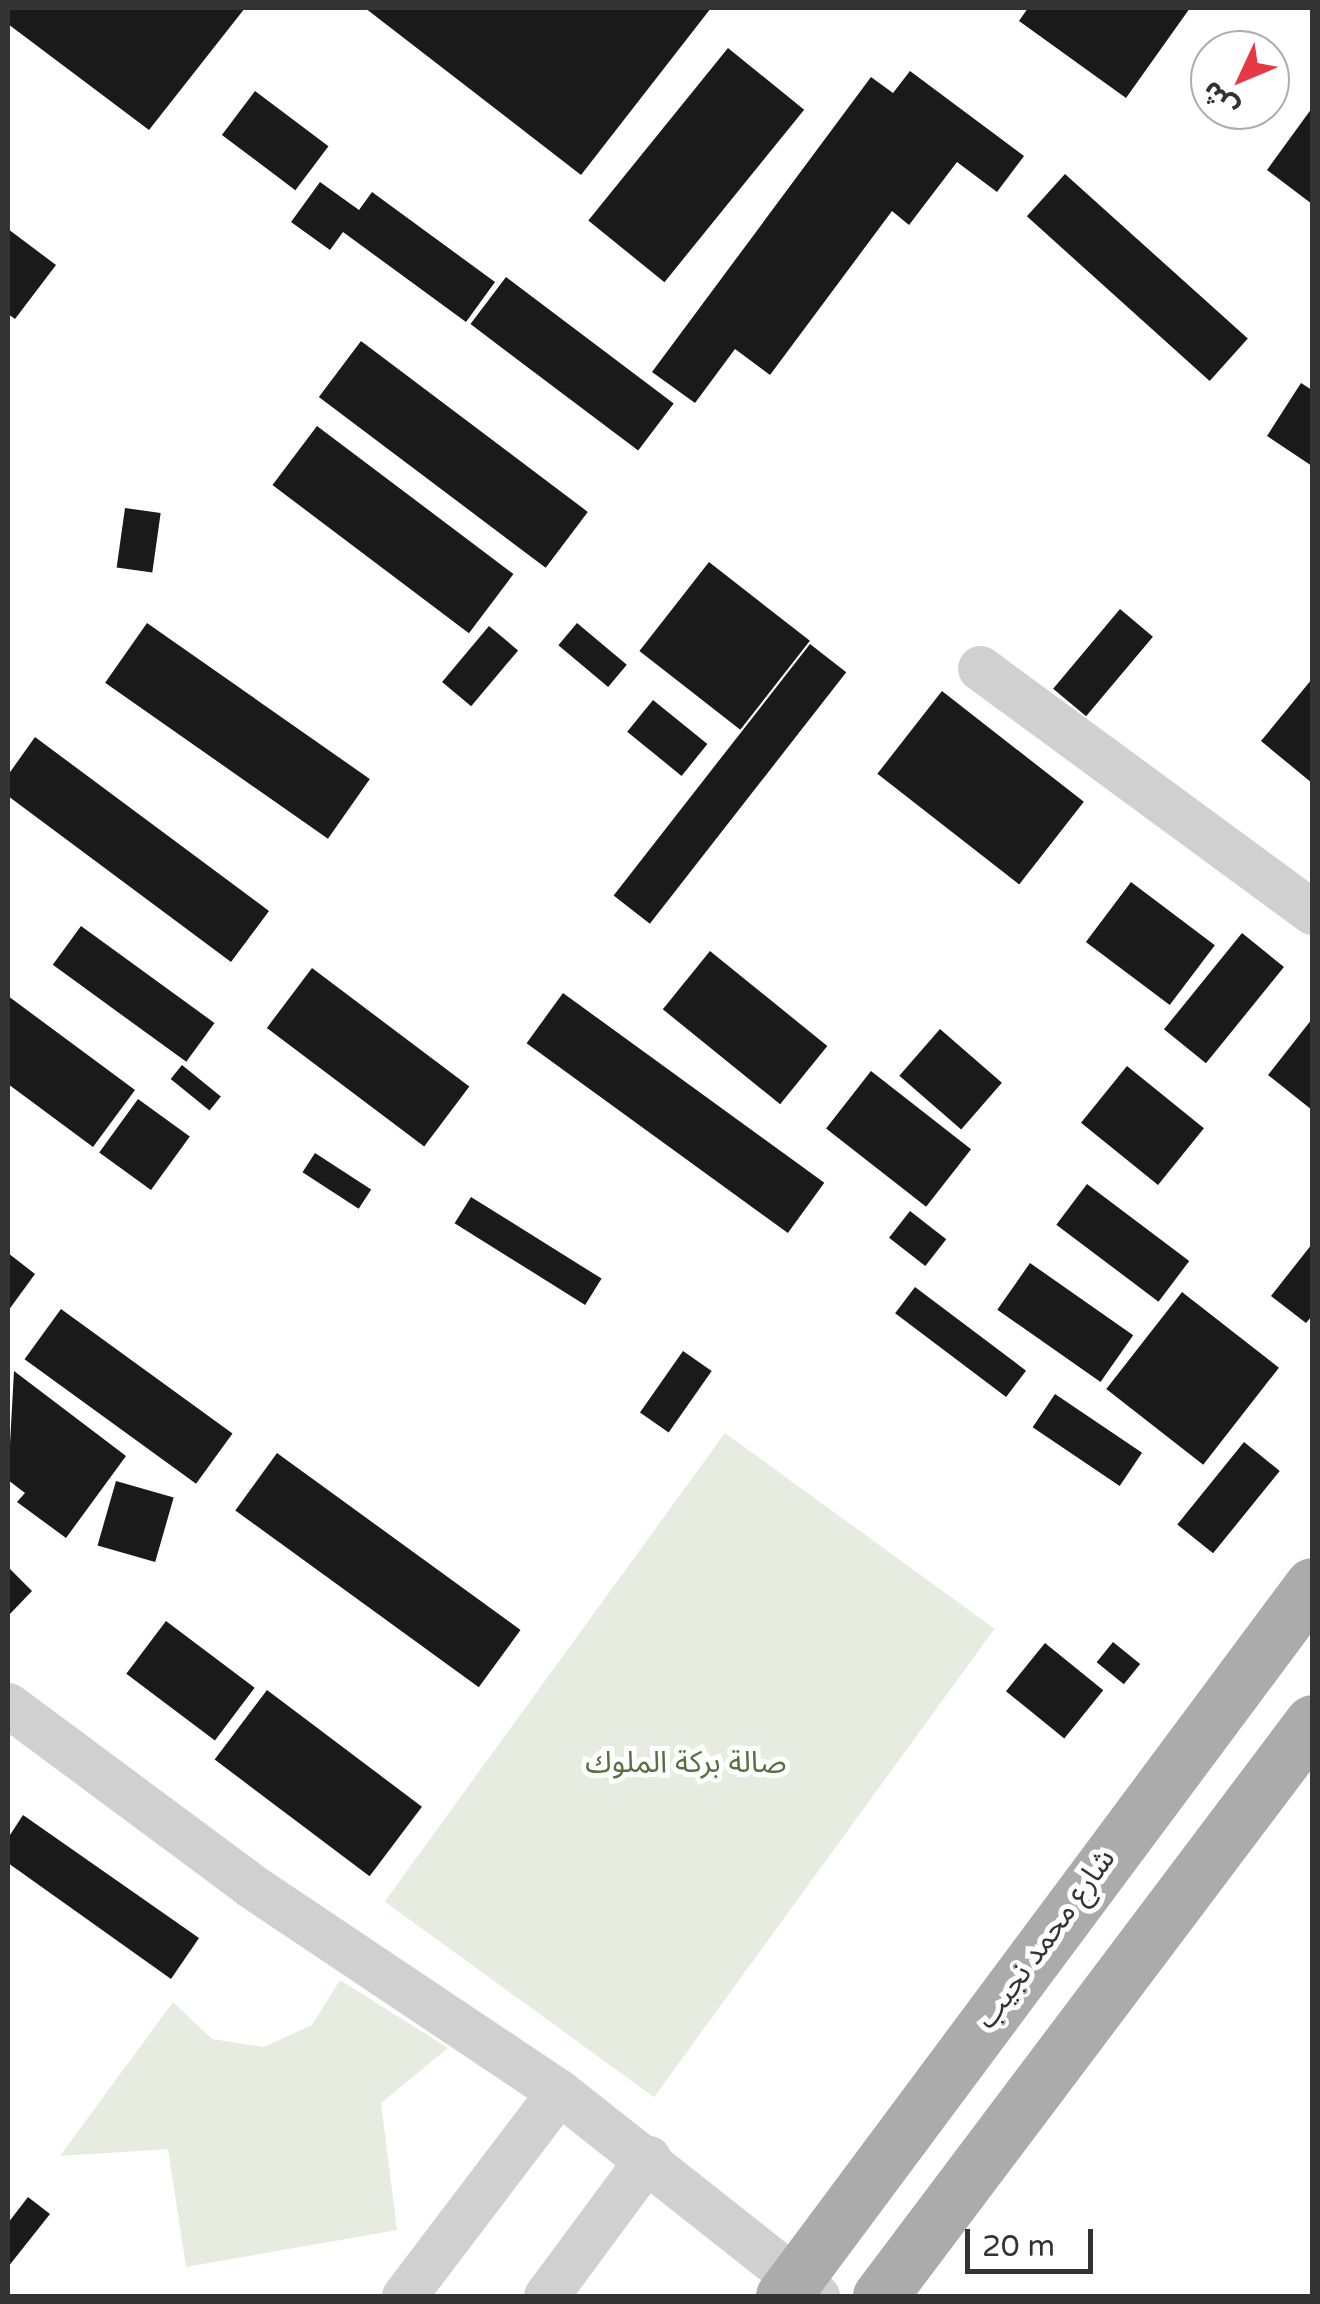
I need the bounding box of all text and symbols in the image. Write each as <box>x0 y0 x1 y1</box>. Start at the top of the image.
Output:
north arrow <box>1190 30 1290 130</box>
text: ش <box>1194 74 1245 125</box>
park label: صالة بركة الملوك <box>585 1745 787 1781</box>
street label: شارع محمد نجيب <box>969 1842 1123 2036</box>
scale bar <box>970 2209 1098 2271</box>
text: 20 m <box>982 2228 1055 2265</box>

